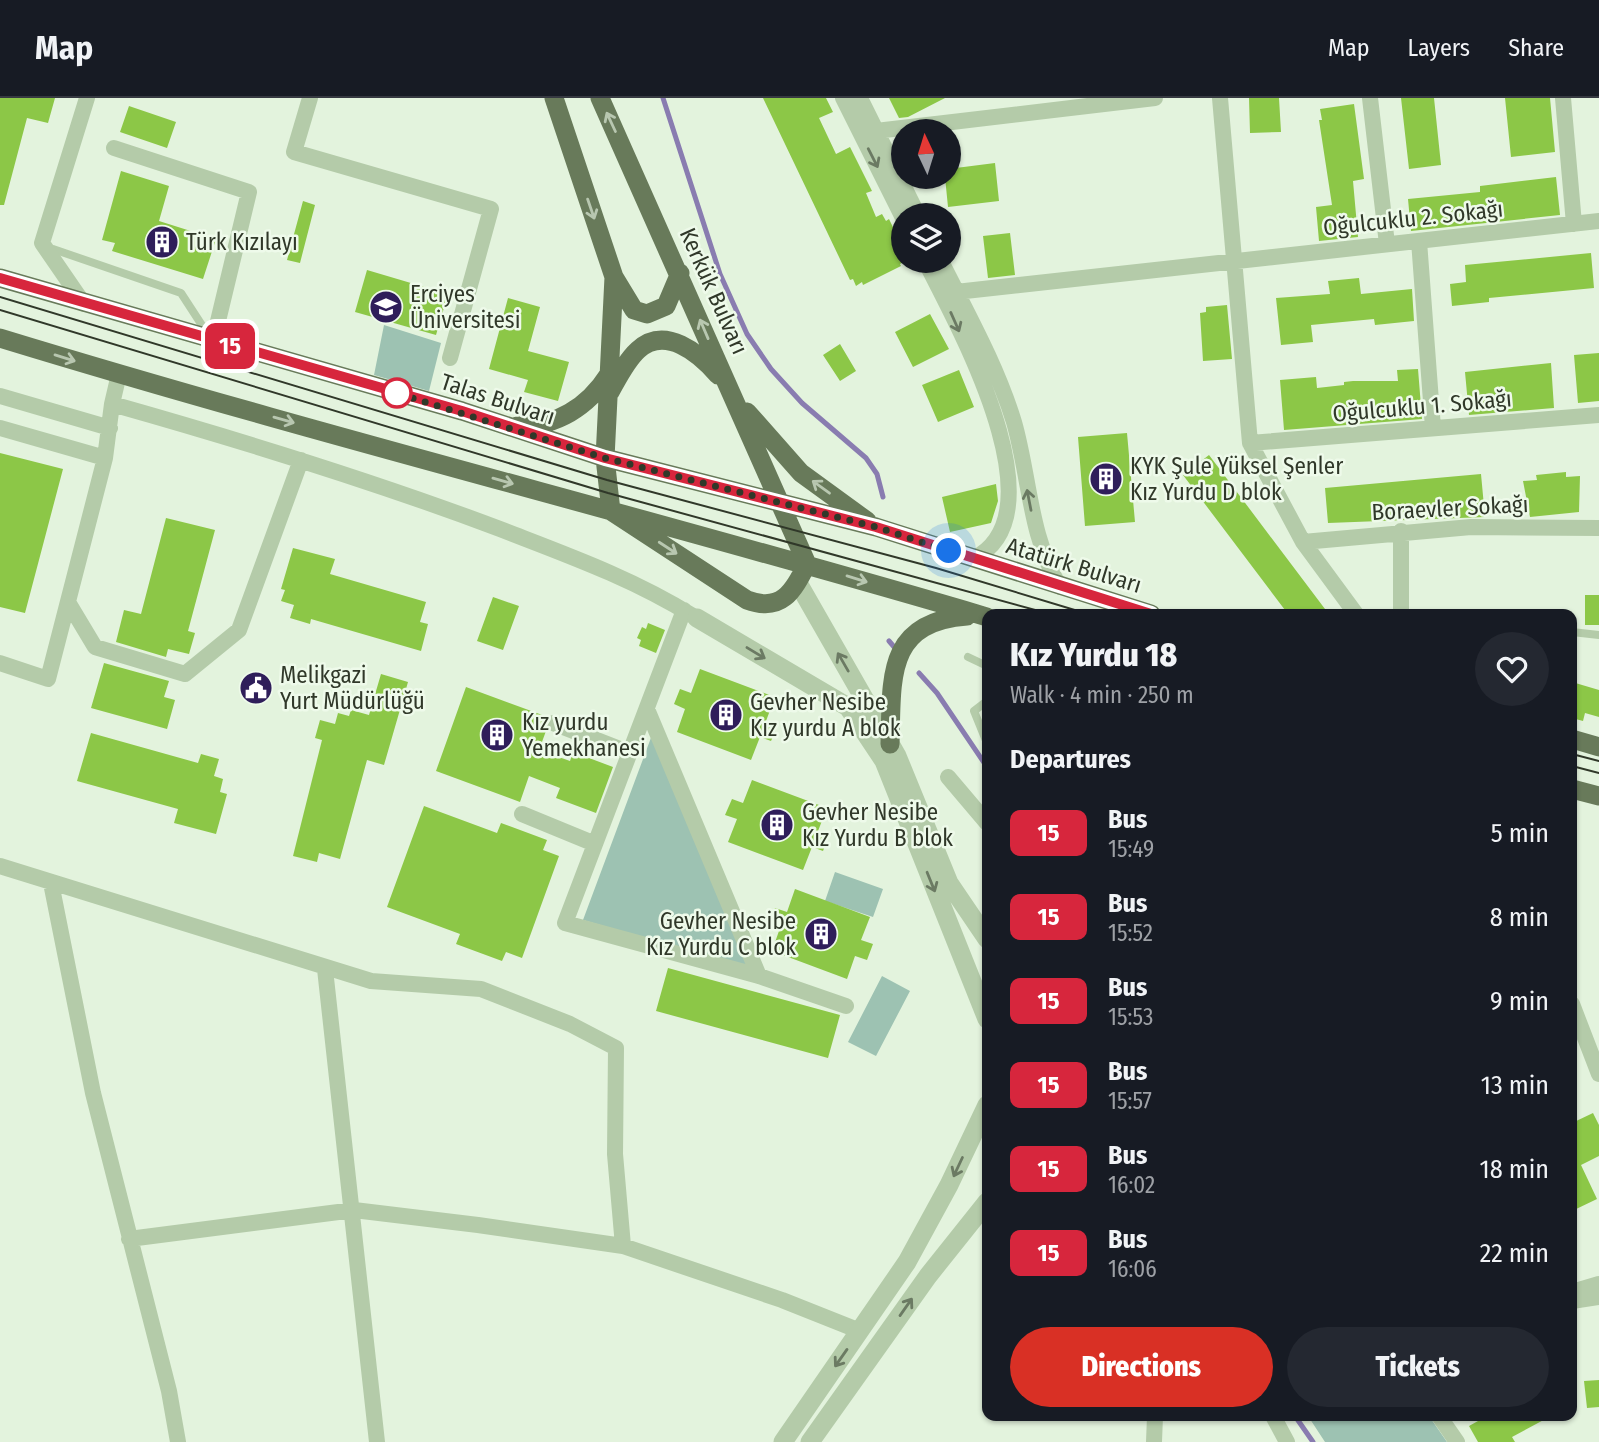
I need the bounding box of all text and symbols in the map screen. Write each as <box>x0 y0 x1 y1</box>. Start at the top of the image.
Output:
text: Map <box>35 28 93 68</box>
text: Map <box>1328 34 1370 62</box>
text: Layers <box>1408 34 1470 62</box>
text: Share <box>1508 34 1564 62</box>
one-way arrow <box>604 112 617 133</box>
north arrow <box>891 119 961 189</box>
map controls <box>891 119 961 273</box>
one-way arrow <box>867 147 881 168</box>
street label: Oğulcuklu 2. Sokağı <box>1322 195 1504 241</box>
one-way arrow <box>586 198 598 220</box>
button: layers <box>891 203 961 273</box>
building icon: Türk Kızılayı <box>143 223 181 261</box>
street label: Kerkük Bulvarı <box>674 223 754 359</box>
place label: Türk Kızılayı <box>186 228 298 256</box>
place label: Erciyes Üniversitesi <box>410 280 520 334</box>
school or university icon: Erciyes Üniversitesi <box>367 288 405 326</box>
one-way arrow <box>949 311 962 332</box>
one-way arrow <box>697 319 710 340</box>
line badge: 15 <box>198 323 262 369</box>
text: 15 <box>219 332 241 360</box>
one-way arrow <box>54 352 76 365</box>
street label: Talas Bulvarı <box>437 367 559 431</box>
unlabelled marker <box>382 378 412 408</box>
street label: Oğulcuklu 1. Sokağı <box>1331 384 1513 428</box>
one-way arrow <box>272 414 295 427</box>
place label: KYK Şule Yüksel Şenler Kız Yurdu D blok <box>1130 452 1343 506</box>
building icon: KYK Şule Yüksel Şenler Kız Yurdu D blok <box>1087 460 1125 498</box>
one-way arrow <box>491 475 514 488</box>
one-way arrow <box>812 480 831 494</box>
one-way arrow <box>1022 489 1035 512</box>
street label: Boraevler Sokağı <box>1371 490 1529 526</box>
street label: Atatürk Bulvarı <box>1003 531 1145 599</box>
your location <box>931 533 966 568</box>
one-way arrow <box>657 541 677 555</box>
one-way arrow <box>846 573 868 586</box>
button: heart <box>1475 632 1549 706</box>
text: Kız Yurdu 18 <box>1010 635 1177 675</box>
one-way arrow <box>745 646 765 660</box>
one-way arrow <box>836 652 849 673</box>
place label: Melikgazi Yurt Müdürlüğü <box>280 661 425 715</box>
public building icon: Melikgazi Yurt Müdürlüğü <box>237 669 275 707</box>
text: Walk · 4 min · 250 m <box>1010 681 1194 709</box>
place label: Gevher Nesibe Kız yurdu A blok <box>750 688 901 742</box>
building icon: Gevher Nesibe Kız yurdu A blok <box>707 696 745 734</box>
place label: Kız yurdu Yemekhanesi <box>522 708 646 762</box>
building icon: Kız yurdu Yemekhanesi <box>478 716 516 754</box>
text: Departures <box>1010 744 1131 775</box>
place label: Gevher Nesibe Kız Yurdu B blok <box>802 798 953 852</box>
text: Bus <box>1108 804 1147 835</box>
building icon: Gevher Nesibe Kız Yurdu B blok <box>758 806 796 844</box>
text: 5 min <box>1491 818 1549 849</box>
text: 15 <box>1038 819 1059 847</box>
text: 15:49 <box>1108 835 1154 863</box>
one-way arrow <box>926 870 939 892</box>
text: Bus <box>1108 888 1147 919</box>
text: 8 min <box>1490 902 1549 933</box>
text: 15 <box>1038 903 1059 931</box>
place label: Gevher Nesibe Kız Yurdu C blok <box>646 907 796 961</box>
building icon: Gevher Nesibe Kız Yurdu C blok <box>802 915 840 953</box>
text: 15:52 <box>1108 919 1153 947</box>
text: Bus <box>1108 972 1147 1003</box>
text: 9 min <box>1490 986 1549 1017</box>
text: 15 <box>1038 987 1059 1015</box>
text: 15:53 <box>1108 1003 1153 1031</box>
text: Bus <box>1108 1056 1147 1087</box>
text: 13 min <box>1481 1070 1549 1101</box>
text: 15 <box>1038 1071 1059 1099</box>
text: 15:57 <box>1108 1087 1152 1115</box>
text: Bus <box>1108 1140 1147 1171</box>
text: 18 min <box>1480 1154 1549 1185</box>
text: 15 <box>1038 1155 1059 1183</box>
one-way arrow <box>951 1156 964 1177</box>
text: 16:02 <box>1108 1171 1155 1199</box>
text: Bus <box>1108 1224 1147 1255</box>
text: 22 min <box>1480 1238 1549 1269</box>
text: 15 <box>1038 1239 1059 1267</box>
text: 16:06 <box>1108 1255 1157 1283</box>
one-way arrow <box>899 1298 913 1317</box>
button: Directions <box>1010 1327 1273 1407</box>
button: Tickets <box>1287 1327 1549 1407</box>
one-way arrow <box>834 1348 848 1367</box>

